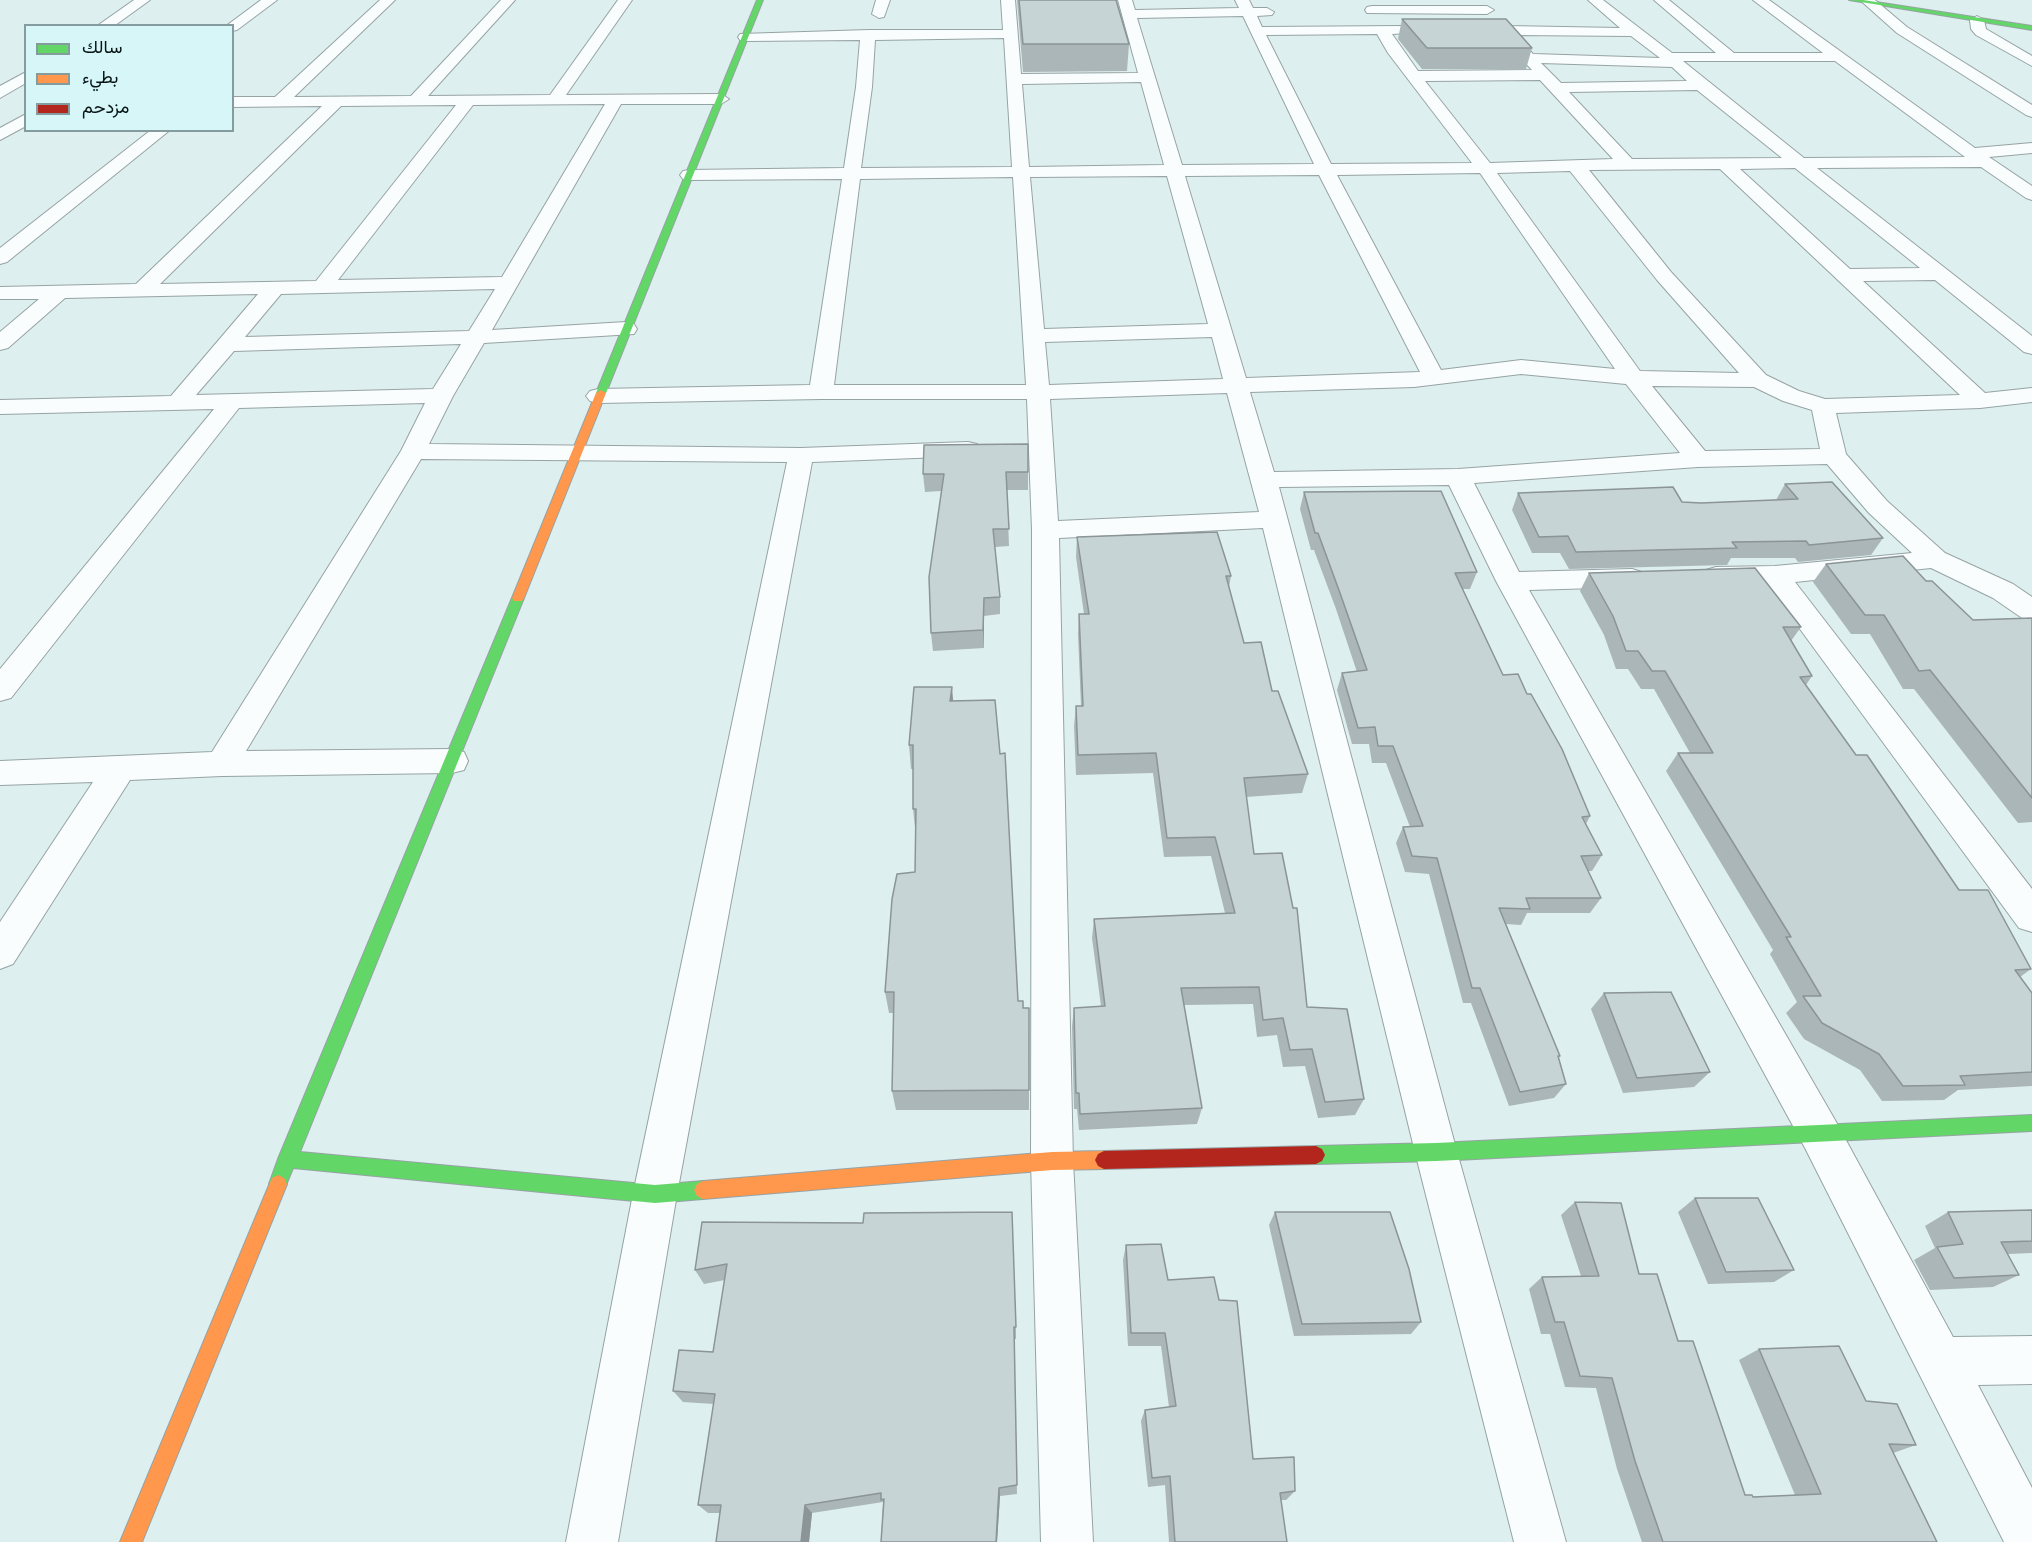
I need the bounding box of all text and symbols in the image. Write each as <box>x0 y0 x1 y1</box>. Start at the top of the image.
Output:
legend <box>24 24 234 132</box>
text: سالك <box>82 35 122 57</box>
text: بطيء <box>82 65 118 87</box>
text: مزدحم <box>82 95 129 117</box>

